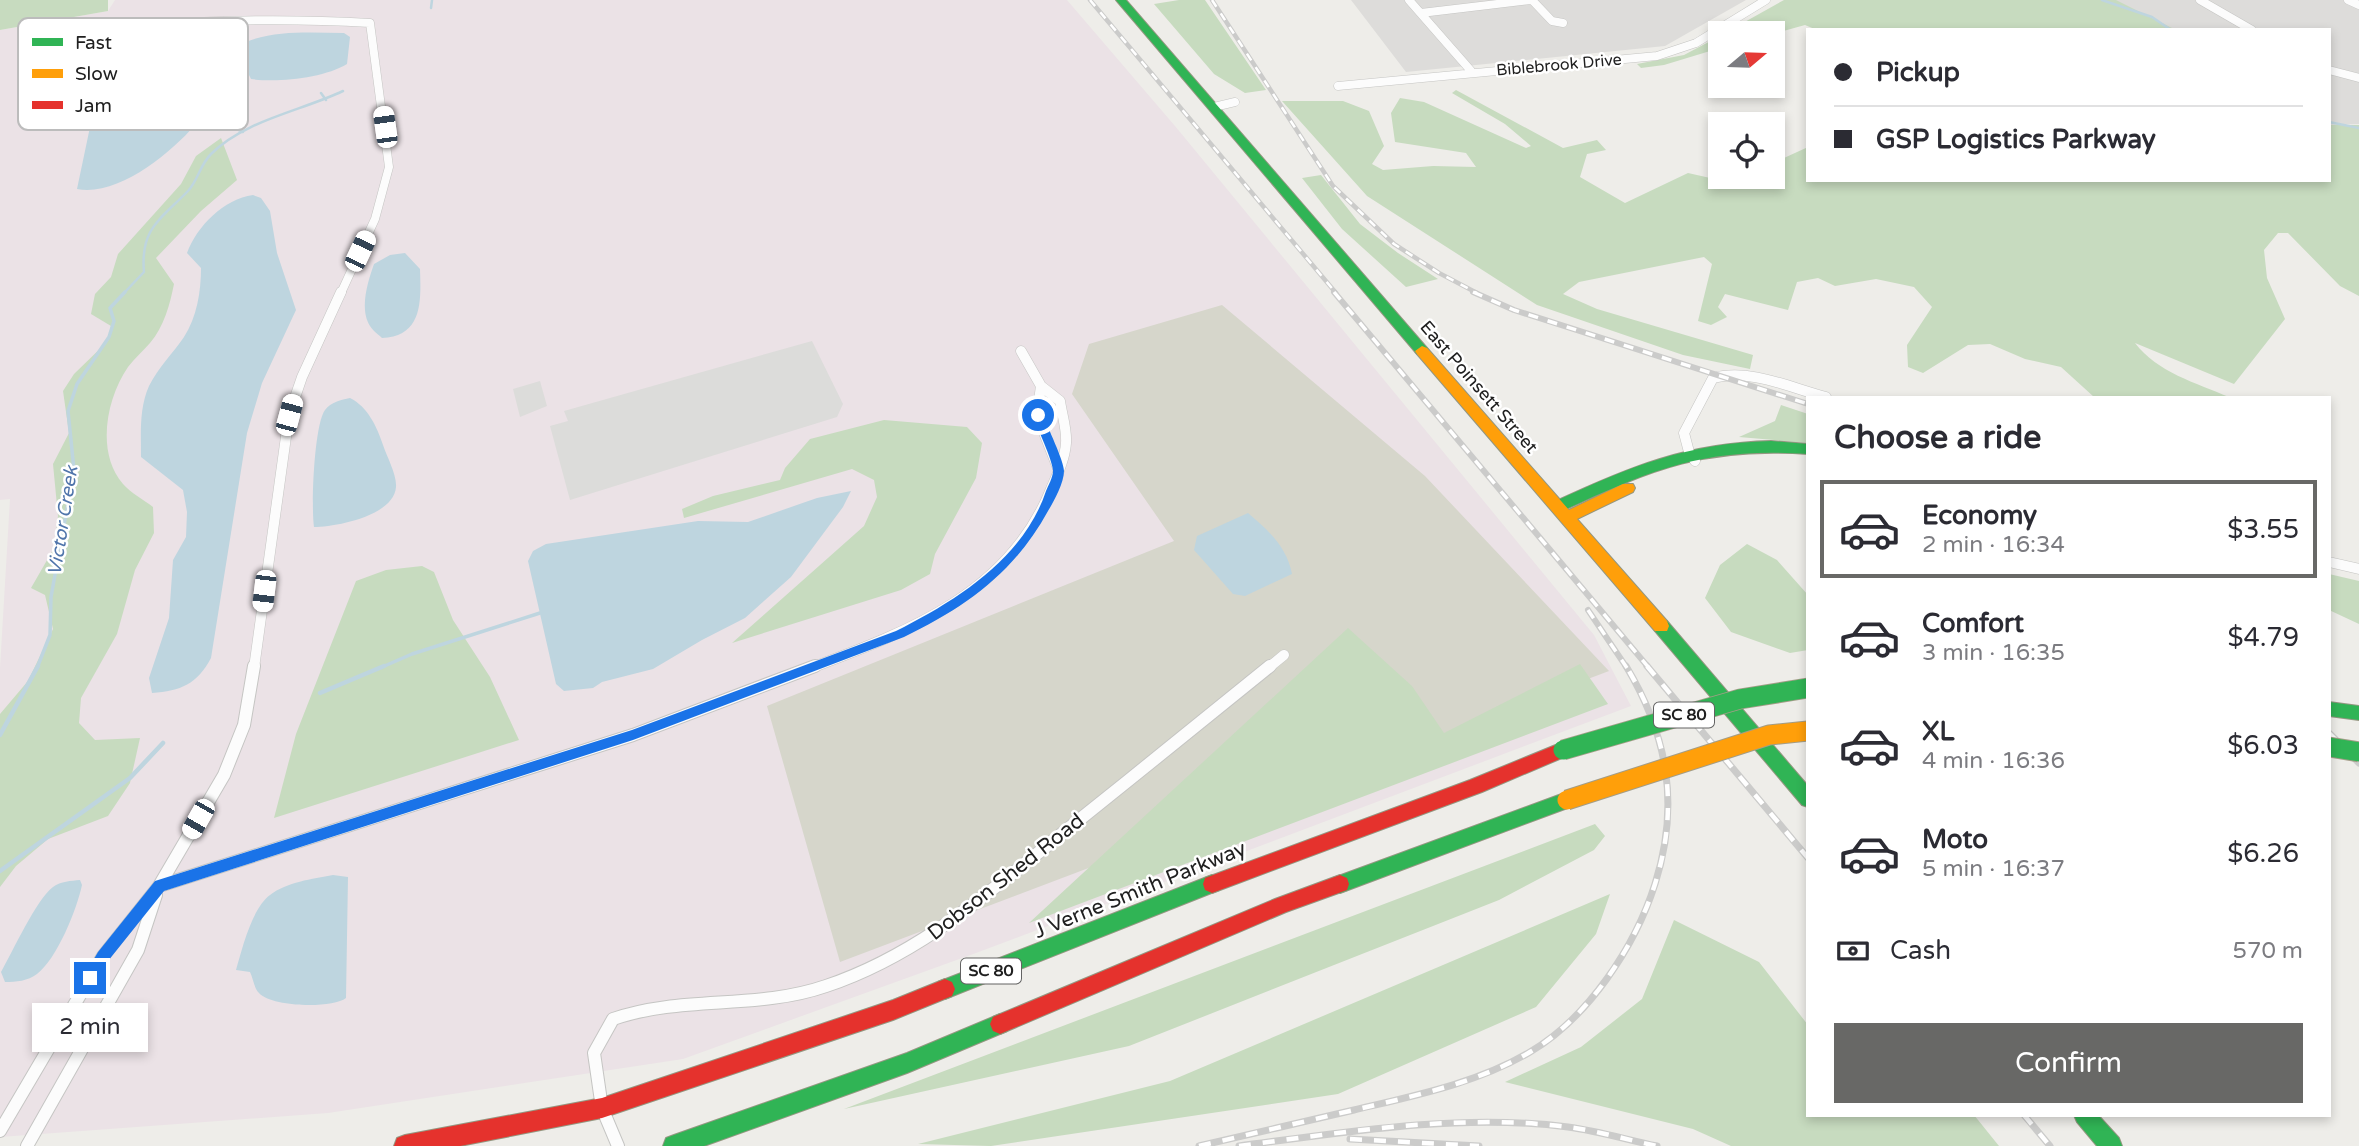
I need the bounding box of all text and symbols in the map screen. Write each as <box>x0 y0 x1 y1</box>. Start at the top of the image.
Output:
legend <box>18 18 248 130</box>
north arrow <box>1708 21 1785 98</box>
map controls <box>1708 21 1785 189</box>
text: Fast <box>75 32 112 54</box>
street label: Biblebrook Drive <box>1495 50 1623 80</box>
text: Pickup <box>1876 57 1960 88</box>
text: Slow <box>75 63 118 85</box>
text: Jam <box>75 95 112 117</box>
car <box>372 105 399 149</box>
button: locate <box>1708 112 1785 189</box>
text: GSP Logistics Parkway <box>1876 124 2156 155</box>
car <box>342 228 379 274</box>
street label: East Poinsett Street <box>1415 316 1543 458</box>
car <box>274 392 305 438</box>
route start <box>1022 399 1054 431</box>
text: Choose a ride <box>1834 419 2041 457</box>
water label: Victor Creek <box>43 463 83 577</box>
icon: car <box>1838 498 1901 561</box>
text: Economy <box>1922 500 2037 531</box>
text: $3.55 <box>2227 514 2299 545</box>
text: 2 min · 16:34 <box>1922 531 2065 559</box>
car <box>252 569 277 613</box>
icon: car <box>1838 606 1901 669</box>
text: Comfort <box>1922 608 2024 639</box>
text: $4.79 <box>2227 622 2299 653</box>
text: 3 min · 16:35 <box>1922 639 2065 667</box>
road number: SC 80 <box>1654 702 1714 728</box>
icon: car <box>1838 714 1901 777</box>
text: XL <box>1922 716 1954 747</box>
text: $6.03 <box>2227 730 2299 761</box>
text: 4 min · 16:36 <box>1922 747 2065 775</box>
car <box>179 796 218 842</box>
street label: Dobson Shed Road <box>923 808 1089 946</box>
icon: car <box>1838 822 1901 885</box>
text: Moto <box>1922 824 1988 855</box>
street label: J Verne Smith Parkway <box>1030 836 1250 944</box>
text: $6.26 <box>2227 838 2299 869</box>
text: 5 min · 16:37 <box>1922 855 2065 883</box>
icon: cash <box>1834 932 1872 970</box>
text: Cash <box>1890 935 1951 966</box>
text: 570 m <box>2233 937 2303 965</box>
road number: SC 80 <box>961 959 1021 984</box>
route end <box>74 962 106 994</box>
callout: 2 min <box>32 1002 148 1052</box>
text: 2 min <box>59 1013 121 1041</box>
button: Confirm <box>1834 1023 2303 1103</box>

